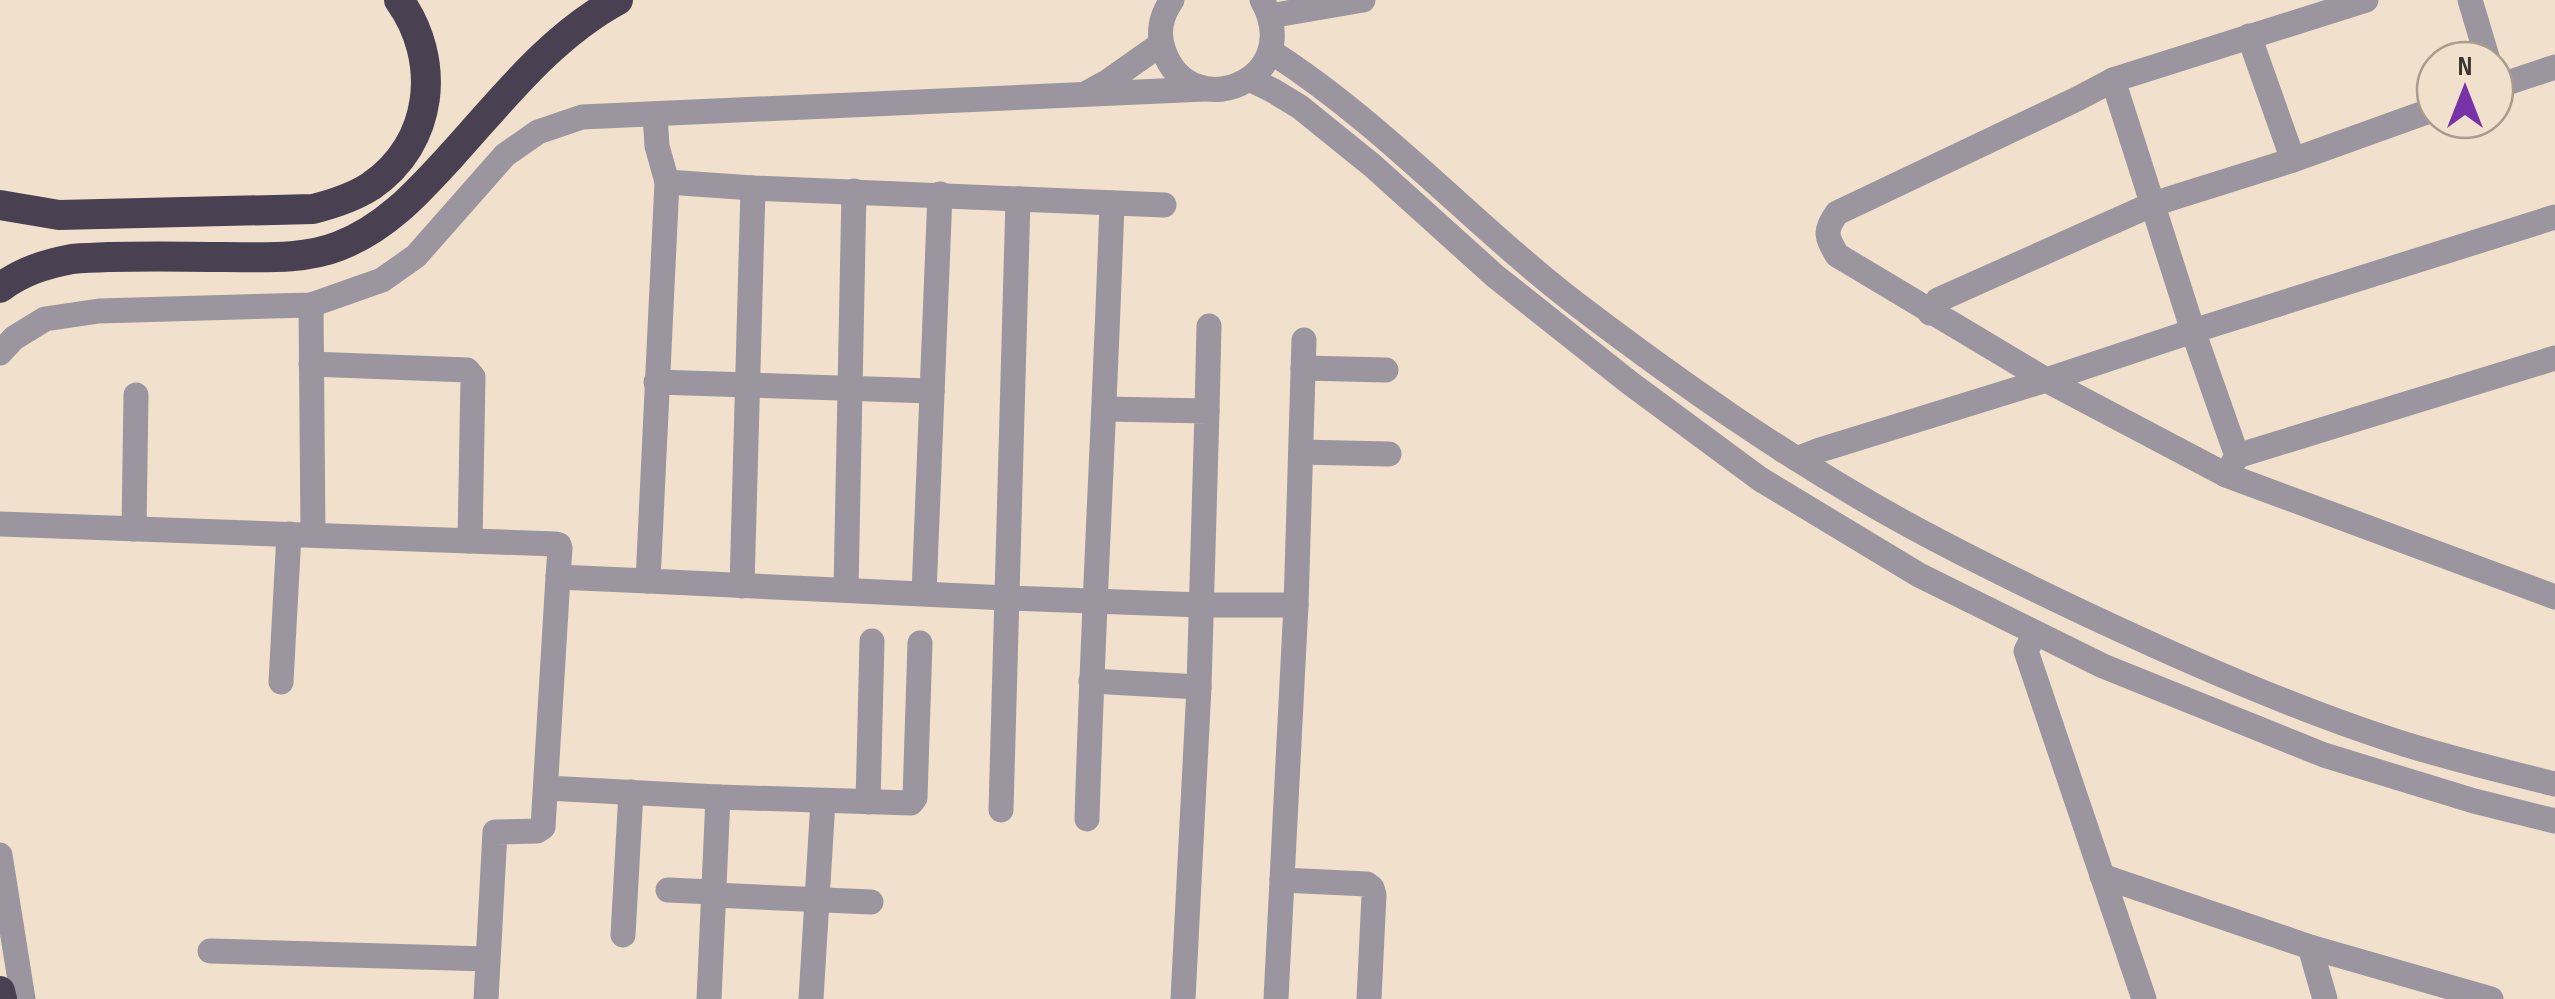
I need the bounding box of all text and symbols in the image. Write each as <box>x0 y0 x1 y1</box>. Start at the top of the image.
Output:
north arrow <box>2415 40 2515 140</box>
text: N <box>2458 50 2472 83</box>

